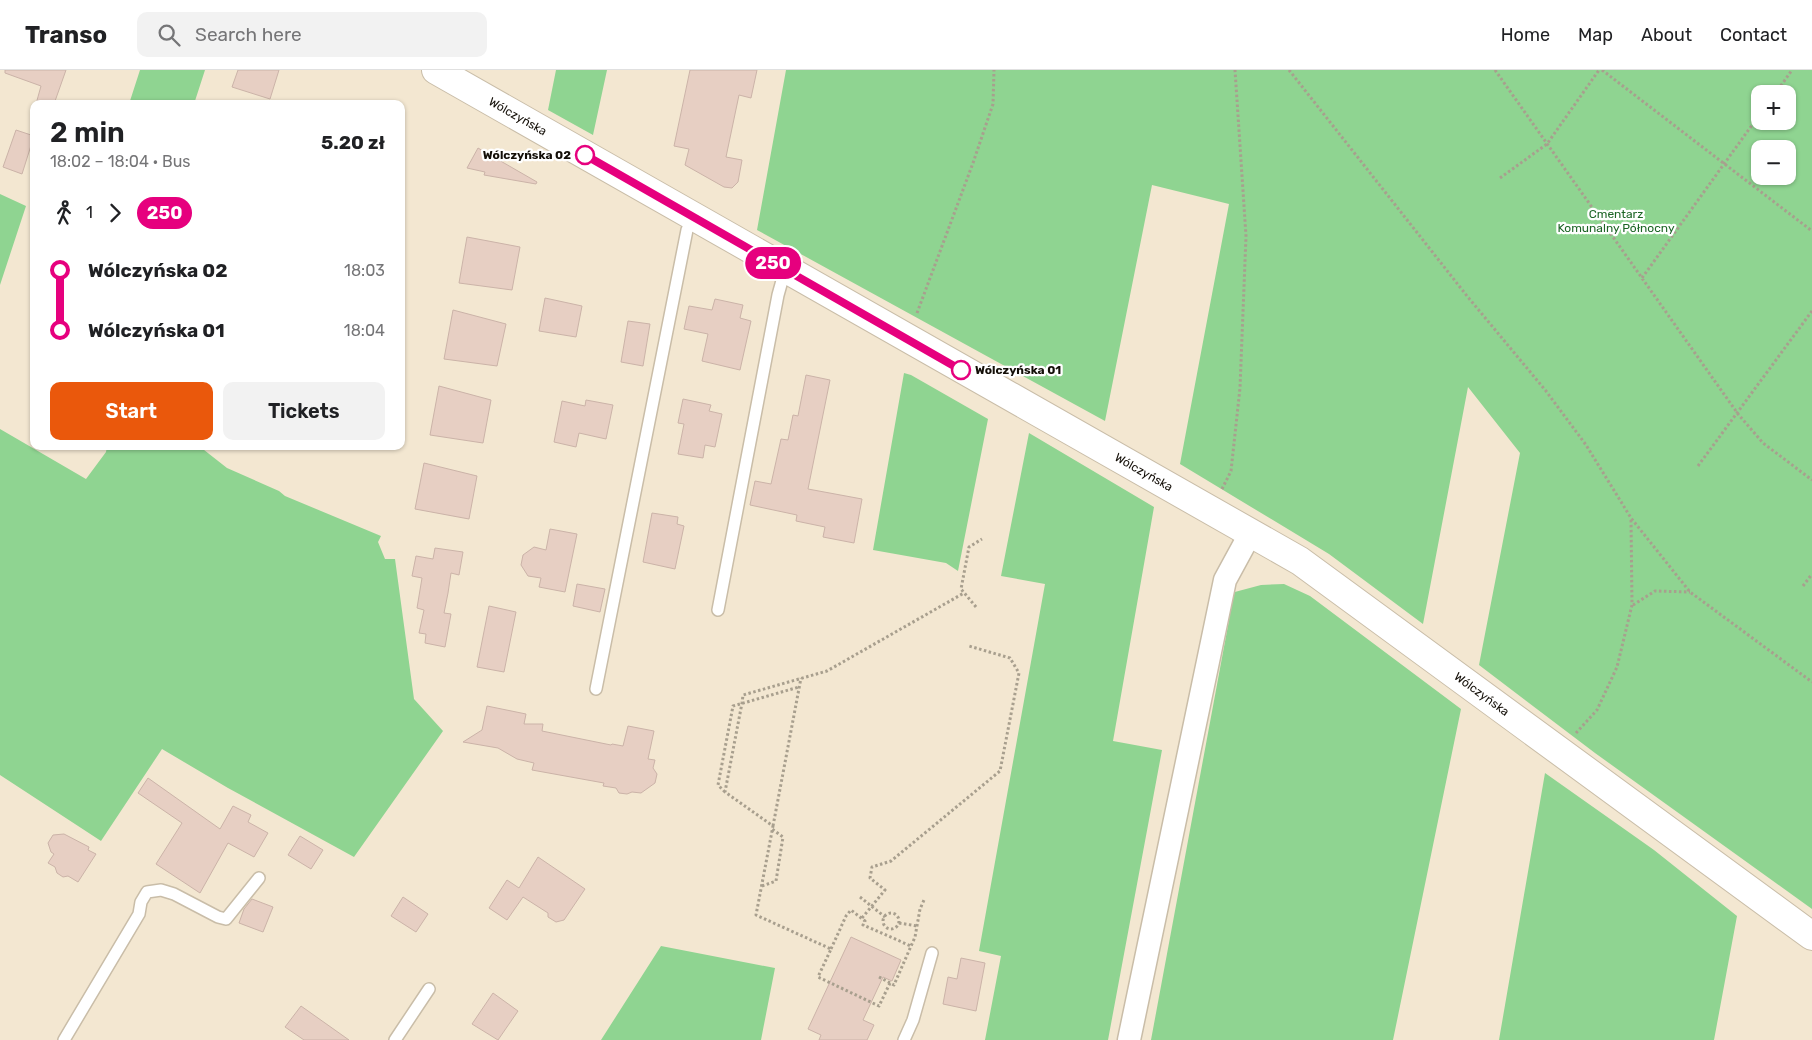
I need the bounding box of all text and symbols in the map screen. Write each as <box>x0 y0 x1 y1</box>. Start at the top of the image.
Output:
search box <box>137 12 487 57</box>
text: Transo <box>25 21 107 49</box>
icon: search <box>155 21 183 49</box>
text: Search here <box>195 23 302 46</box>
text: Home <box>1501 24 1550 46</box>
text: Map <box>1578 24 1613 46</box>
text: About <box>1641 24 1692 46</box>
text: Contact <box>1720 24 1787 46</box>
map controls <box>1751 85 1796 185</box>
button: + <box>1751 85 1796 130</box>
street label: Wólczyńska <box>486 94 549 138</box>
text: 2 min <box>50 116 125 149</box>
text: 5.20 zł <box>321 131 385 154</box>
button: − <box>1751 140 1796 185</box>
marker: Wólczyńska 02 <box>575 145 595 165</box>
place label: Wólczyńska 02 <box>483 148 571 162</box>
text: 18:02 – 18:04 · Bus <box>50 152 191 171</box>
icon: walk <box>50 199 78 227</box>
icon: forward <box>101 199 129 227</box>
text: 250 <box>147 202 182 224</box>
text: 1 <box>86 203 93 222</box>
park label: Cmentarz Komunalny Północny <box>1557 207 1675 235</box>
line badge: 250 <box>744 247 802 279</box>
text: 250 <box>755 252 791 274</box>
text: Wólczyńska 02 <box>88 259 228 282</box>
text: 18:03 <box>344 261 385 280</box>
text: Wólczyńska 01 <box>88 319 225 342</box>
text: 18:04 <box>344 321 385 340</box>
marker: Wólczyńska 01 <box>951 360 971 380</box>
place label: Wólczyńska 01 <box>975 363 1061 377</box>
button: Start <box>50 382 213 440</box>
button: Tickets <box>223 382 385 440</box>
street label: Wólczyńska <box>1112 450 1175 494</box>
street label: Wólczyńska <box>1451 669 1512 719</box>

